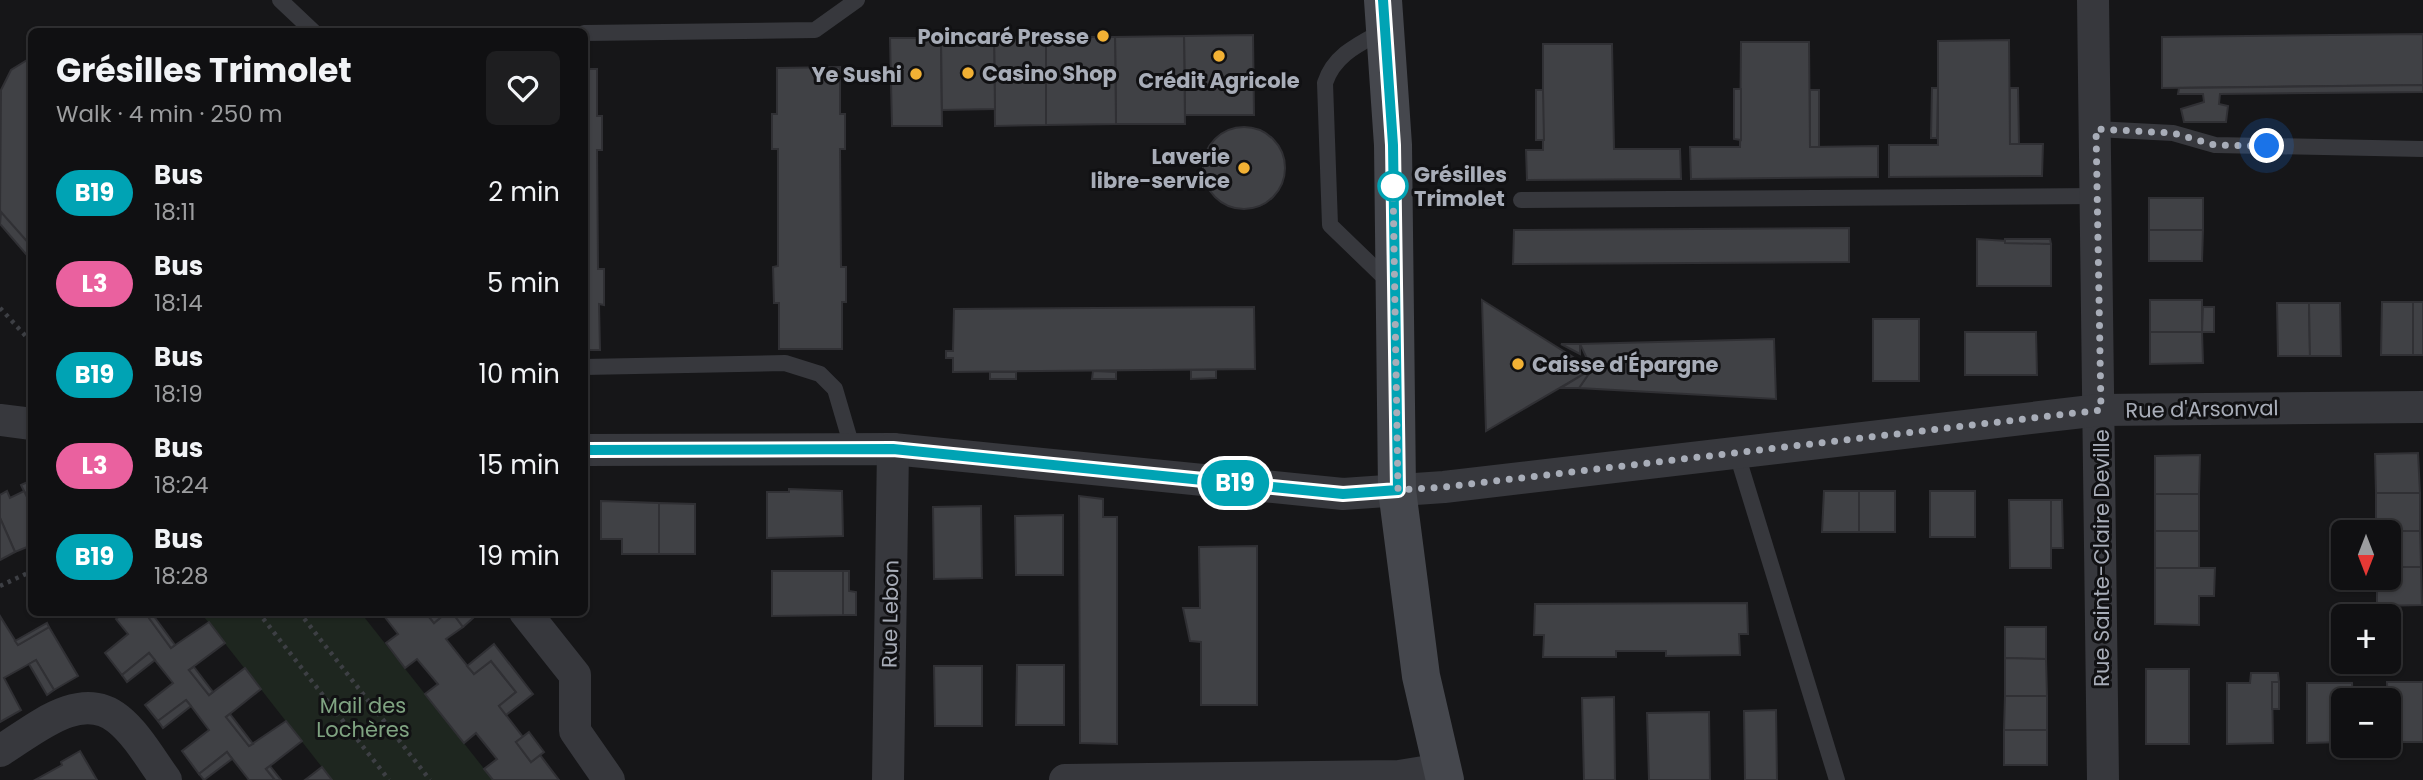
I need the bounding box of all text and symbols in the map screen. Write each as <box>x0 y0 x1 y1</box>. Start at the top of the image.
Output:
place label: Poincaré Presse <box>917 22 1089 51</box>
marker: Poincaré Presse <box>1095 28 1111 44</box>
text: Grésilles Trimolet <box>56 47 352 94</box>
marker: Crédit Agricole <box>1211 48 1227 64</box>
button: heart <box>486 51 560 125</box>
place label: Casino Shop <box>982 59 1117 88</box>
place label: Ye Sushi <box>811 60 902 89</box>
marker: Casino Shop <box>960 65 976 81</box>
marker: Ye Sushi <box>908 66 924 82</box>
place label: Crédit Agricole <box>1138 66 1300 95</box>
text: Walk · 4 min · 250 m <box>56 98 282 130</box>
your location <box>2249 128 2284 163</box>
place label: Laverie libre-service <box>1091 142 1230 195</box>
text: Bus <box>154 157 203 193</box>
marker: Laverie libre-service <box>1236 160 1252 176</box>
place label: Grésilles Trimolet <box>1414 160 1507 213</box>
marker: Grésilles Trimolet <box>1378 171 1408 201</box>
text: 2 min <box>488 174 560 210</box>
text: B19 <box>75 176 114 209</box>
text: 18:11 <box>154 196 196 228</box>
text: Bus <box>154 248 203 284</box>
text: 5 min <box>487 265 560 301</box>
text: L3 <box>82 267 107 300</box>
text: 18:14 <box>154 287 203 319</box>
text: Bus <box>154 339 203 375</box>
place label: Caisse d'Épargne <box>1532 350 1718 379</box>
text: 10 min <box>479 356 560 392</box>
marker: Caisse d'Épargne <box>1510 356 1526 372</box>
text: B19 <box>75 358 114 391</box>
text: 18:19 <box>154 378 203 410</box>
street label: Rue d'Arsonval <box>2125 393 2279 425</box>
street label: Rue Sainte-Claire Deville <box>2087 429 2116 687</box>
text: Bus <box>154 430 203 466</box>
text: 15 min <box>479 447 560 483</box>
text: L3 <box>82 449 107 482</box>
line badge: B19 <box>1195 460 1275 506</box>
text: B19 <box>1215 466 1255 499</box>
text: 18:24 <box>154 469 208 501</box>
north arrow <box>2331 520 2401 590</box>
map controls <box>2331 520 2401 758</box>
text: Bus <box>154 521 203 557</box>
text: 19 min <box>479 538 560 574</box>
text: B19 <box>75 540 114 573</box>
text: 18:28 <box>154 560 209 592</box>
street label: Rue Lebon <box>875 560 905 668</box>
button: + <box>2331 604 2401 674</box>
button: − <box>2331 688 2401 758</box>
park label: Mail des Lochères <box>316 691 410 744</box>

